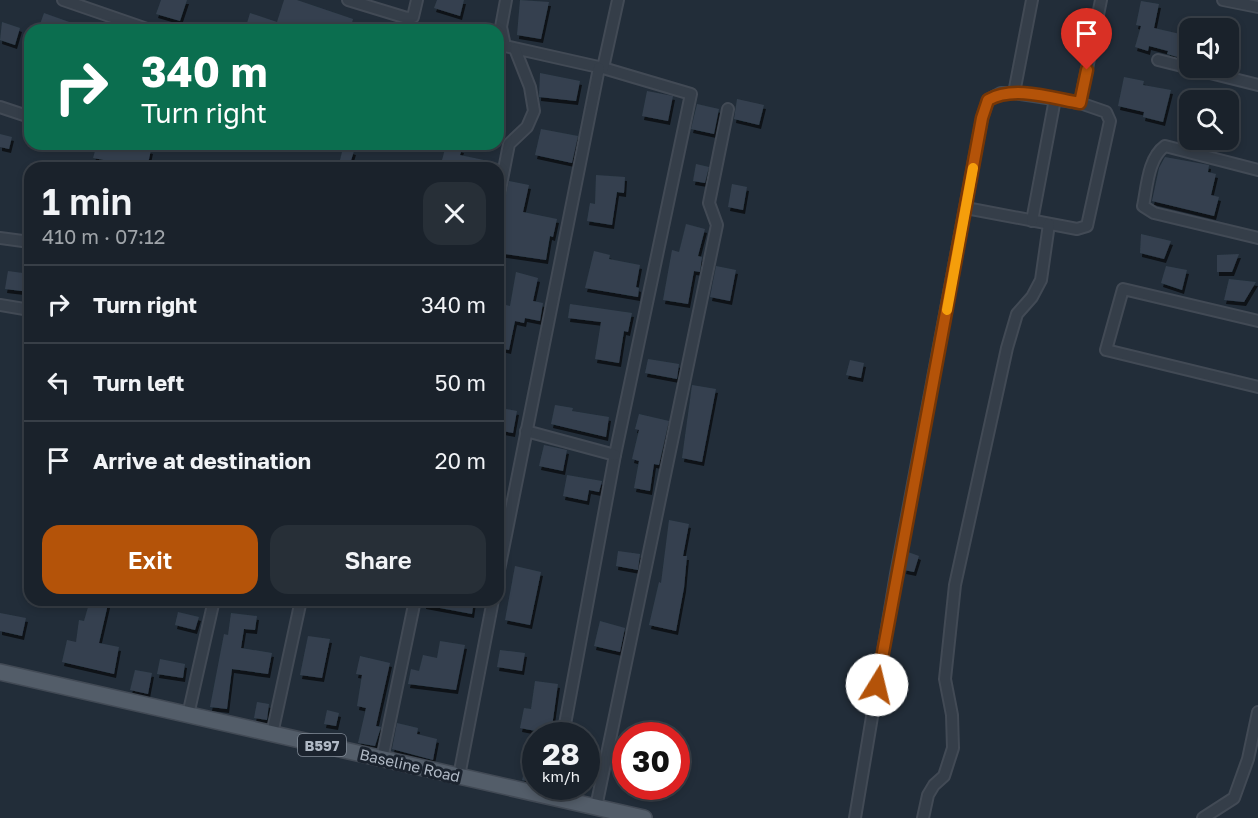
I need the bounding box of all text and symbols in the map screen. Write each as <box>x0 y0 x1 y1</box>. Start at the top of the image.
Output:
pin <box>1061 8 1112 70</box>
icon: arrive <box>1070 17 1103 50</box>
map controls <box>1179 18 1239 150</box>
button: sound <box>1179 18 1239 78</box>
text: 340 m <box>141 46 267 96</box>
icon: right <box>42 48 120 126</box>
button: search <box>1179 90 1239 150</box>
text: Turn right <box>141 97 267 129</box>
text: 1 min <box>42 180 132 223</box>
button: close <box>423 182 486 245</box>
text: 410 m · 07:12 <box>42 224 165 248</box>
icon: right <box>42 288 75 321</box>
text: Turn right <box>93 291 197 318</box>
text: 340 m <box>421 291 486 318</box>
icon: left <box>42 366 75 399</box>
text: Turn left <box>93 369 184 396</box>
text: 50 m <box>435 369 486 396</box>
icon: arrive <box>42 444 75 477</box>
text: Arrive at destination <box>93 447 311 474</box>
text: 20 m <box>435 447 486 474</box>
button: Exit <box>42 525 258 594</box>
button: Share <box>270 525 486 594</box>
position arrow <box>845 653 909 717</box>
speed limit sign: 30 <box>612 722 690 800</box>
road number: B597 <box>298 734 346 756</box>
text: 28 <box>542 736 580 772</box>
street label: Baseline Road <box>358 745 462 785</box>
text: km/h <box>542 767 580 785</box>

